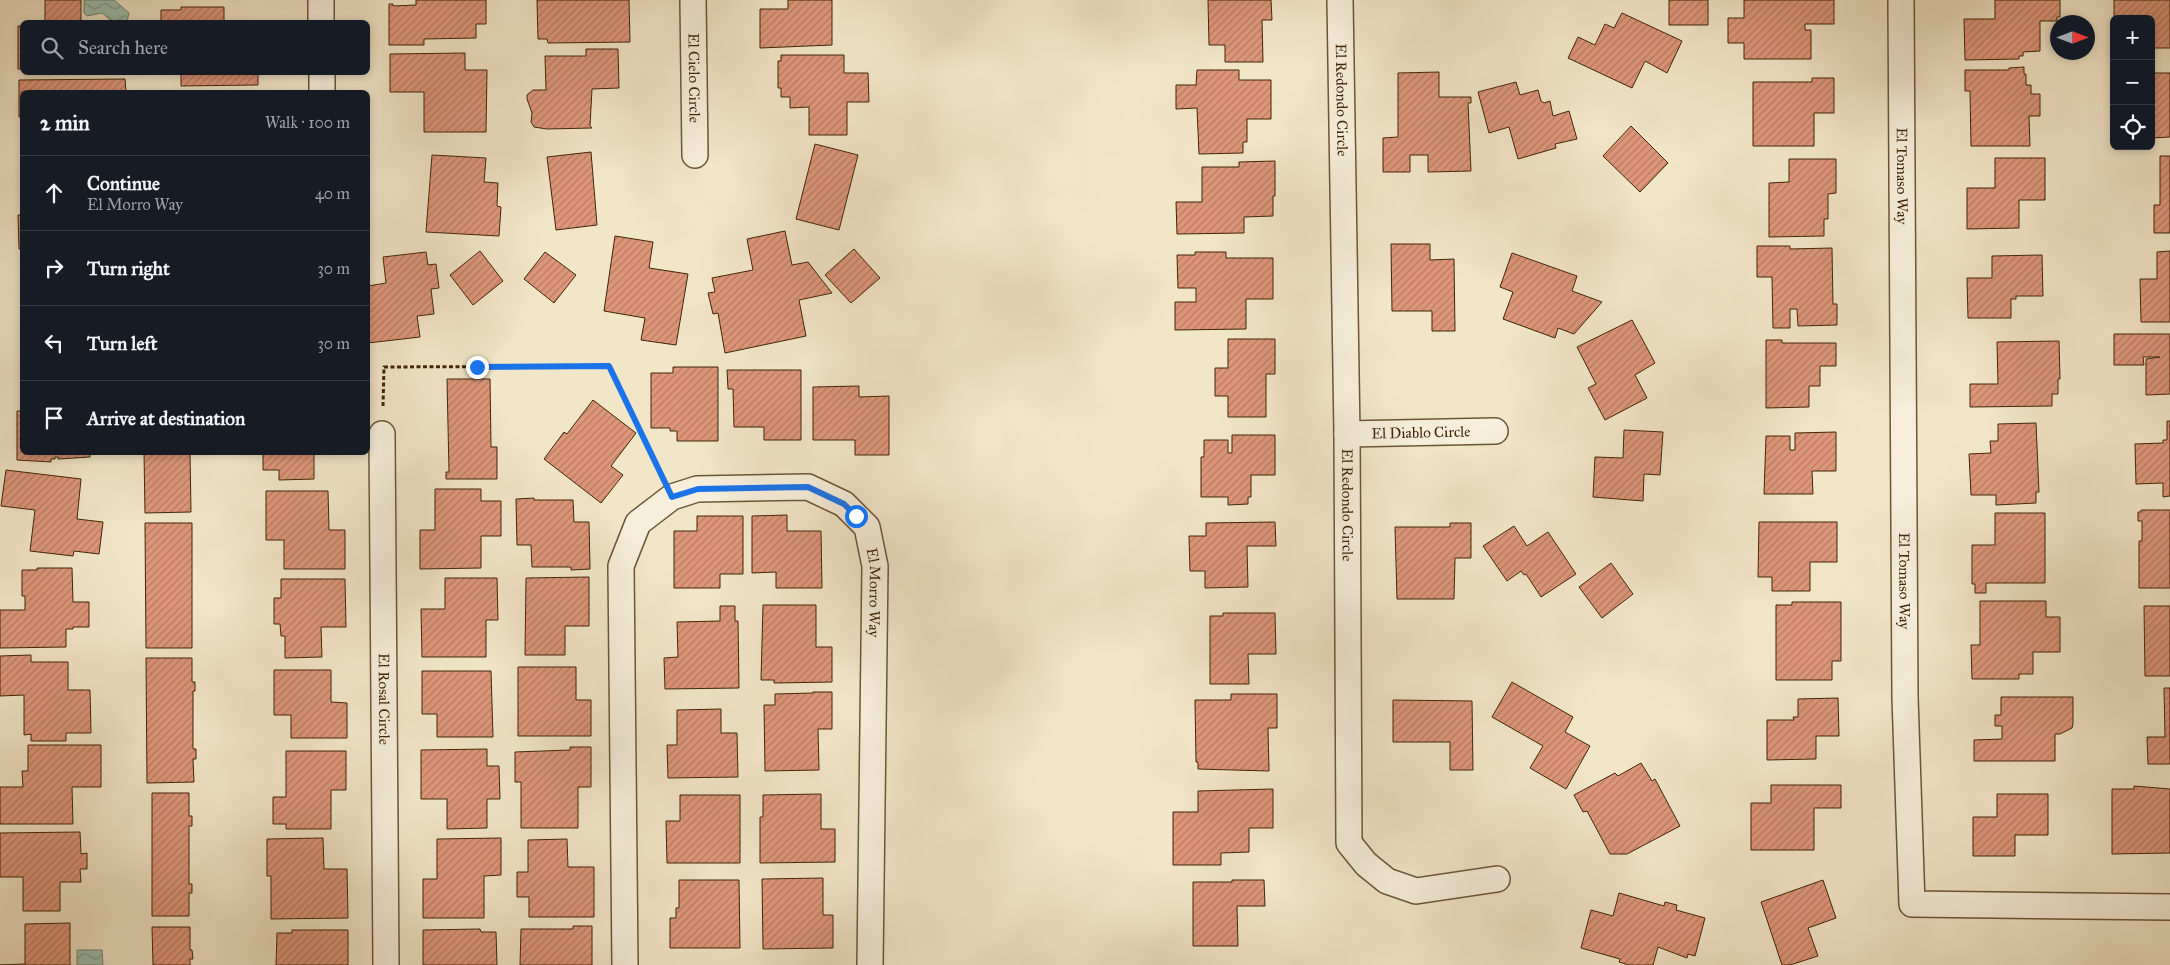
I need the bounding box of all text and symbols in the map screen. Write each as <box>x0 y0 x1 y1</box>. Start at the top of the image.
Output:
north arrow <box>2050 15 2095 60</box>
map controls <box>2110 15 2155 150</box>
button: + <box>2110 15 2155 60</box>
search box <box>20 20 370 75</box>
street label: El Cielo Circle <box>684 33 704 123</box>
icon: search <box>38 34 66 62</box>
text: Search here <box>78 36 168 59</box>
street label: El Redondo Circle <box>1332 43 1352 157</box>
button: − <box>2110 60 2155 105</box>
button: locate <box>2110 105 2155 150</box>
text: 2 min <box>40 110 90 136</box>
text: Walk · 100 m <box>265 113 350 132</box>
street label: El Tomaso Way <box>1893 128 1911 225</box>
text: Continue <box>87 172 160 195</box>
icon: ahead <box>40 179 68 207</box>
text: 40 m <box>315 184 350 203</box>
text: El Morro Way <box>87 195 183 214</box>
icon: right <box>40 254 68 282</box>
text: Turn right <box>87 257 170 280</box>
text: 30 m <box>317 259 350 278</box>
icon: left <box>40 329 68 357</box>
text: Turn left <box>87 332 157 355</box>
text: 30 m <box>317 334 350 353</box>
route end <box>466 356 489 379</box>
icon: arrive <box>40 404 68 432</box>
text: Arrive at destination <box>87 407 245 430</box>
street label: El Diablo Circle <box>1371 422 1471 443</box>
street label: El Redondo Circle <box>1338 448 1357 562</box>
route start <box>845 505 868 528</box>
street label: El Tomaso Way <box>1895 533 1914 630</box>
street label: El Morro Way <box>862 546 884 638</box>
street label: El Rosal Circle <box>375 653 393 745</box>

